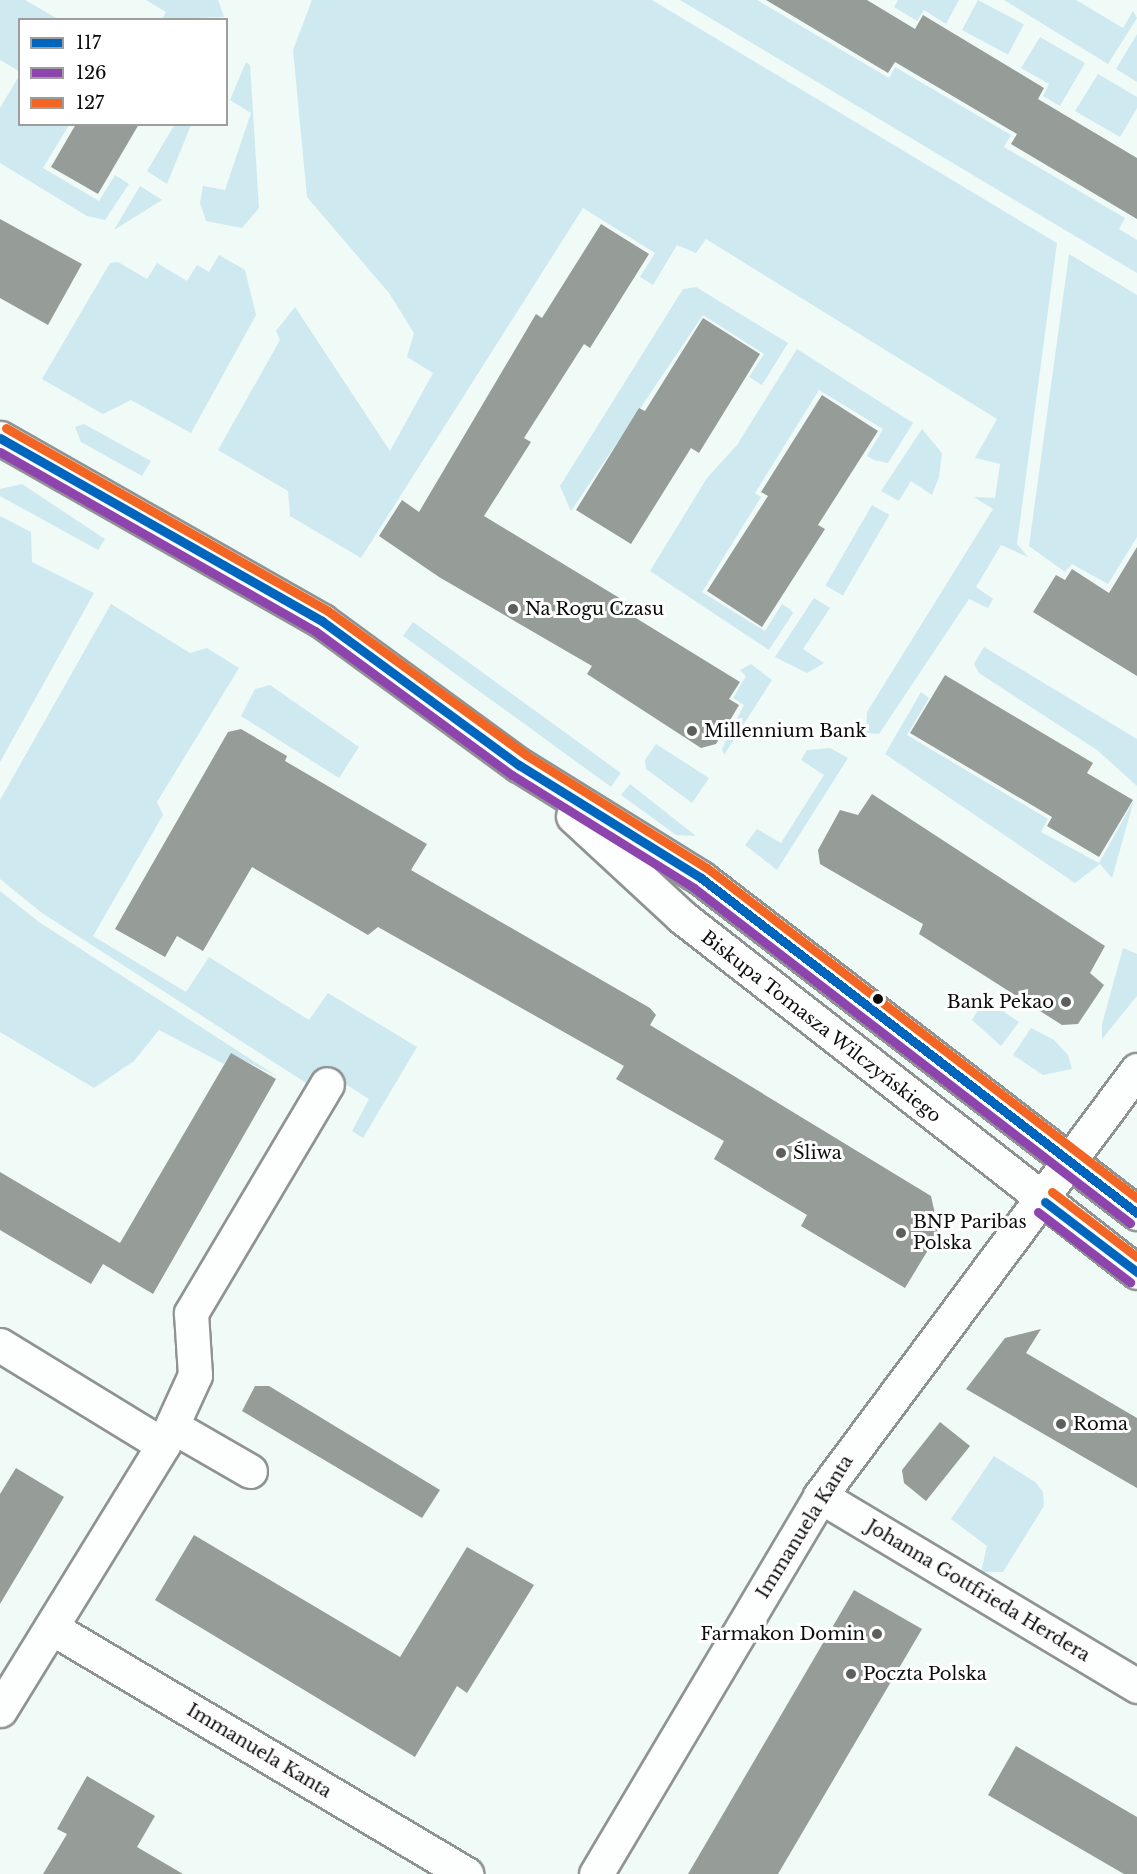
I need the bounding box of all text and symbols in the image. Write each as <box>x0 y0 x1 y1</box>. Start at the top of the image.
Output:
legend <box>18 18 228 126</box>
text: 117 <box>76 32 101 54</box>
text: 126 <box>76 62 107 84</box>
text: 127 <box>76 92 104 114</box>
place label: Na Rogu Czasu <box>525 598 664 620</box>
marker: Na Rogu Czasu <box>506 602 520 616</box>
place label: Millennium Bank <box>704 720 867 742</box>
marker: Millennium Bank <box>685 724 699 738</box>
street label: Biskupa Tomasza Wilczyńskiego <box>696 926 946 1128</box>
place label: Bank Pekao <box>947 991 1054 1013</box>
unlabelled marker <box>872 993 884 1005</box>
marker: Bank Pekao <box>1059 995 1073 1009</box>
place label: Śliwa <box>793 1142 842 1164</box>
marker: Śliwa <box>774 1146 788 1160</box>
place label: BNP Paribas Polska <box>913 1212 1027 1254</box>
marker: BNP Paribas Polska <box>894 1226 908 1240</box>
place label: Roma <box>1073 1413 1128 1435</box>
marker: Roma <box>1054 1417 1068 1431</box>
street label: Immanuela Kanta <box>752 1451 858 1603</box>
street label: Johanna Gottfrieda Herdera <box>862 1515 1094 1667</box>
place label: Farmakon Domin <box>700 1623 865 1645</box>
marker: Farmakon Domin <box>870 1627 884 1641</box>
place label: Poczta Polska <box>863 1663 987 1685</box>
marker: Poczta Polska <box>844 1667 858 1681</box>
street label: Immanuela Kanta <box>183 1699 335 1803</box>

